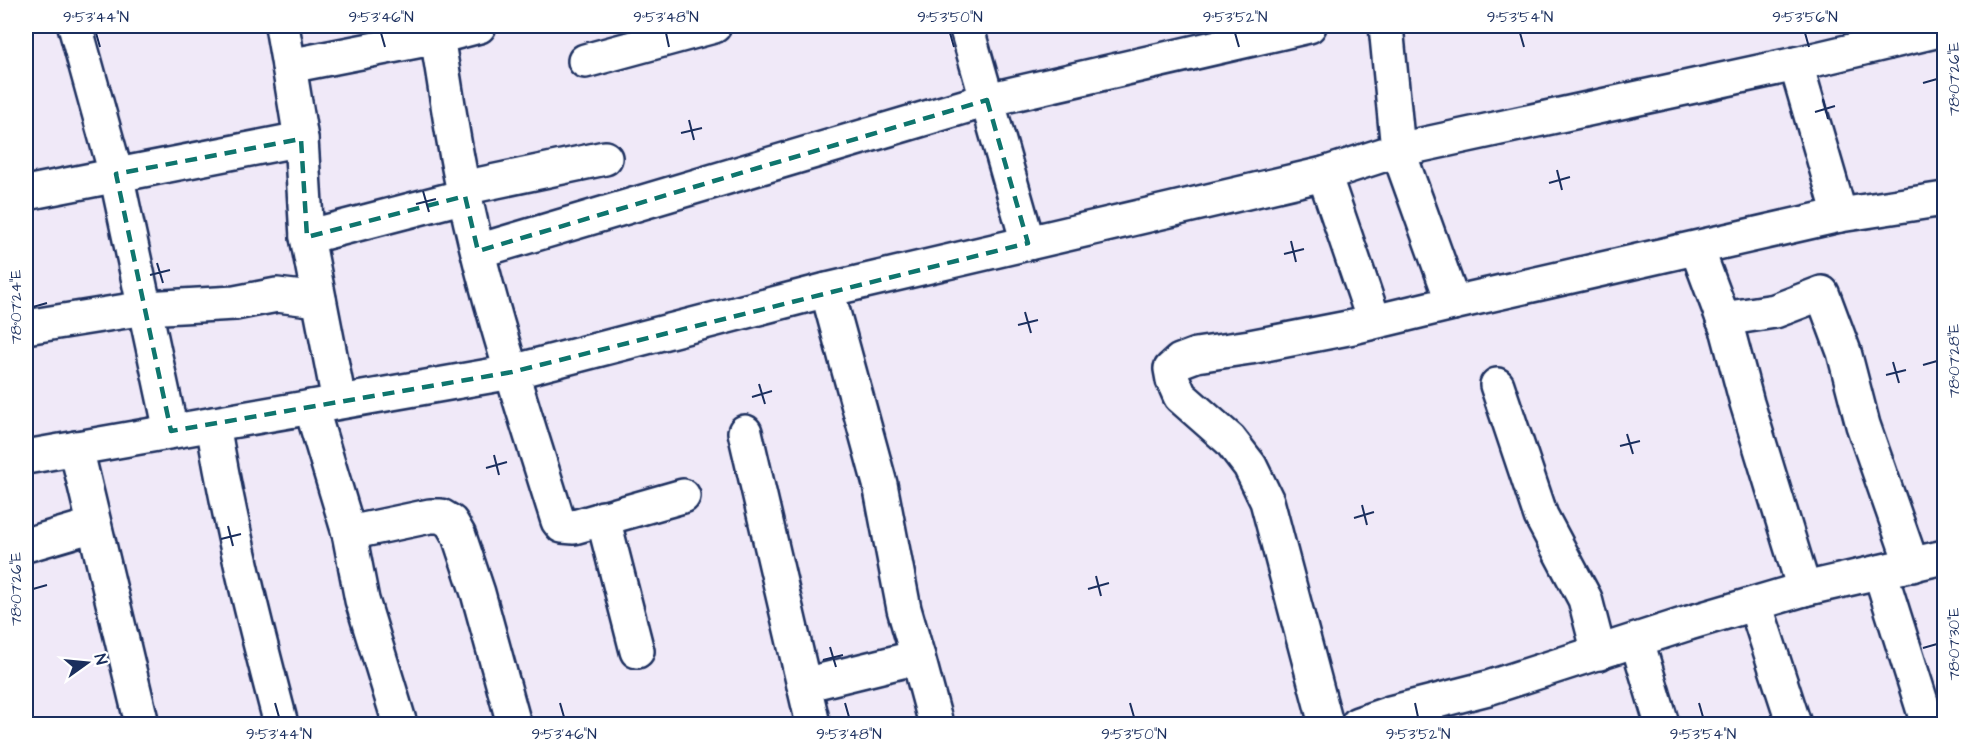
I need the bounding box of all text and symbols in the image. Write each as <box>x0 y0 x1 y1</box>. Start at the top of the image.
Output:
text: 9°53'44"N <box>63 7 129 28</box>
text: 9°53'46"N <box>348 7 414 28</box>
text: 9°53'48"N <box>633 7 699 28</box>
text: 9°53'50"N <box>917 7 983 28</box>
text: 9°53'52"N <box>1203 7 1267 28</box>
text: 9°53'54"N <box>1487 7 1553 28</box>
text: 9°53'56"N <box>1772 7 1838 28</box>
text: 78°07'26"E <box>1944 42 1965 116</box>
text: 78°07'24"E <box>6 270 27 344</box>
text: 78°07'28"E <box>1944 324 1965 398</box>
text: 78°07'26"E <box>6 552 27 626</box>
text: 78°07'30"E <box>1944 607 1965 680</box>
north arrow <box>57 633 117 693</box>
text: N <box>89 652 112 667</box>
text: 9°53'44"N <box>246 724 312 745</box>
text: 9°53'46"N <box>531 724 597 745</box>
text: 9°53'48"N <box>816 724 882 745</box>
text: 9°53'50"N <box>1101 724 1167 745</box>
text: 9°53'52"N <box>1386 724 1450 745</box>
text: 9°53'54"N <box>1670 724 1736 745</box>

